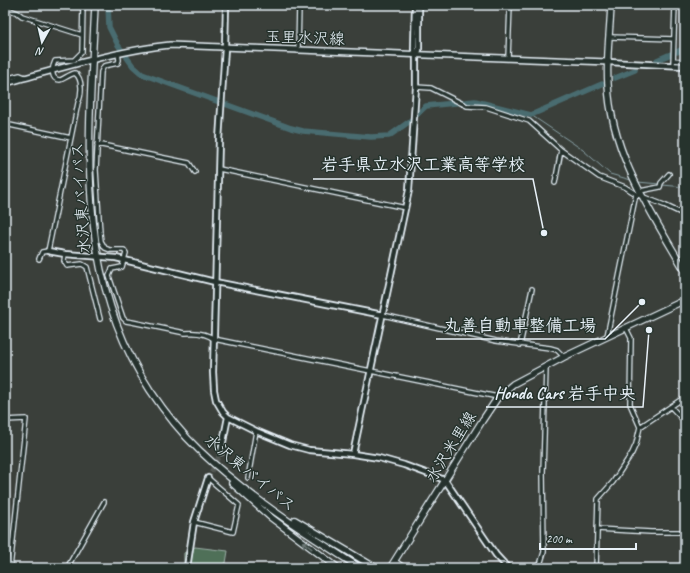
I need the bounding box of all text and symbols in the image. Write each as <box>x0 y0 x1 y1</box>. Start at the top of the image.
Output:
north arrow <box>22 22 62 62</box>
street label: 玉里水沢線 <box>265 27 345 49</box>
text: N <box>34 44 45 59</box>
street label: 水沢東バイパス <box>67 142 95 254</box>
callout: 岩手県立水沢工業高等学校 <box>313 150 533 179</box>
text: 岩手県立水沢工業高等学校 <box>321 154 525 175</box>
callout: 丸善自動車整備工場 <box>436 310 605 339</box>
text: 丸善自動車整備工場 <box>444 315 597 336</box>
callout: Honda Cars 岩手中央 <box>486 378 643 407</box>
text: Honda Cars 岩手中央 <box>494 383 636 404</box>
street label: 水沢米里線 <box>421 408 481 486</box>
street label: 水沢東バイパス <box>200 430 300 516</box>
scale bar <box>540 525 636 551</box>
text: 200 m <box>546 531 573 547</box>
one-way arrow <box>301 540 312 549</box>

